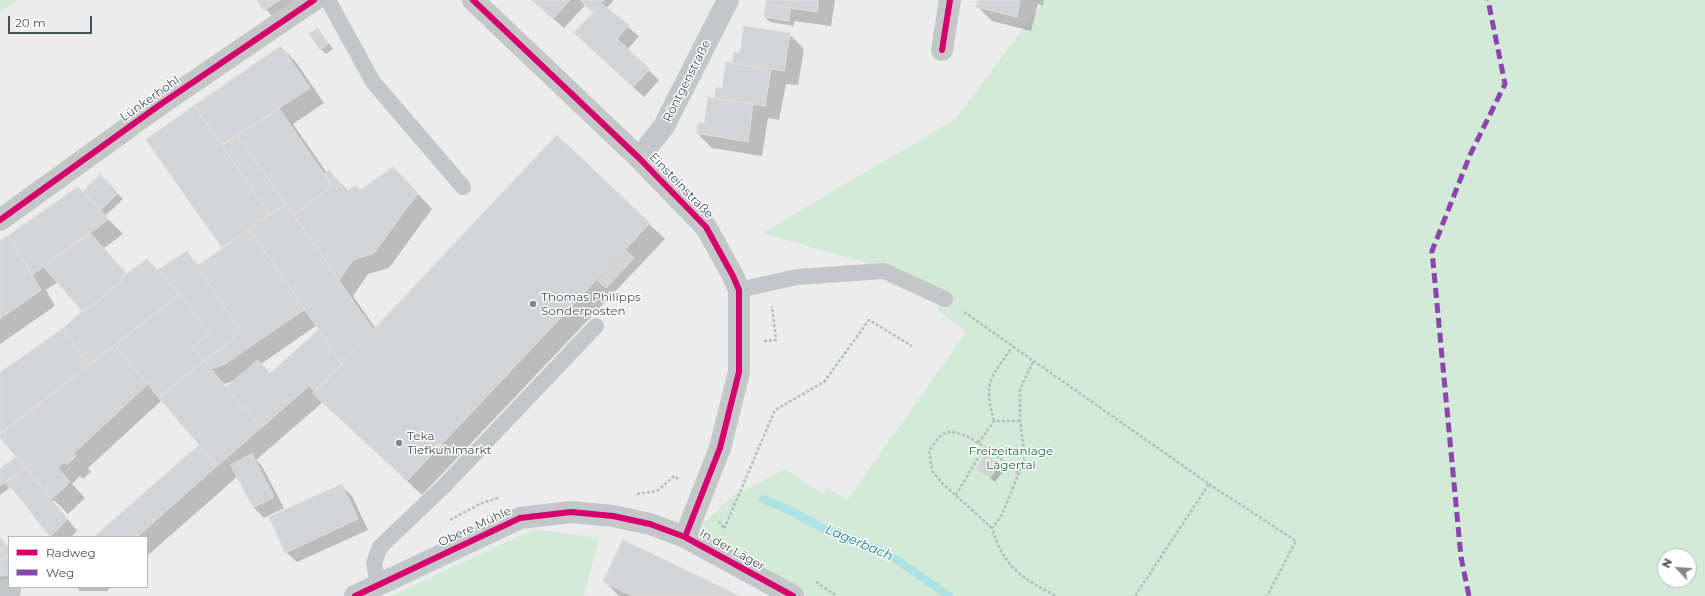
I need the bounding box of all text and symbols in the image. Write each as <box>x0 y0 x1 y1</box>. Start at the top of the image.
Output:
scale bar <box>10 8 94 34</box>
text: 20 m <box>15 15 46 30</box>
street label: Röntgenstraße <box>660 38 714 124</box>
street label: Lünkerhohl <box>118 73 182 125</box>
street label: Einsteinstraße <box>646 150 716 222</box>
place label: Thomas Philipps Sonderposten <box>541 290 641 318</box>
marker: Thomas Philipps Sonderposten <box>528 299 538 309</box>
place label: Teka Tiefkühlmarkt <box>407 429 491 457</box>
marker: Teka Tiefkühlmarkt <box>394 438 404 448</box>
park label: Freizeitanlage Lägertal <box>969 444 1053 472</box>
street label: Obere Mühle <box>436 504 514 550</box>
water label: Lägerbach <box>823 522 895 564</box>
street label: In der Läger <box>697 526 767 574</box>
legend <box>8 536 148 588</box>
text: Radweg <box>46 545 96 560</box>
north arrow <box>1657 548 1697 588</box>
text: N <box>1659 556 1675 570</box>
text: Weg <box>46 565 74 580</box>

